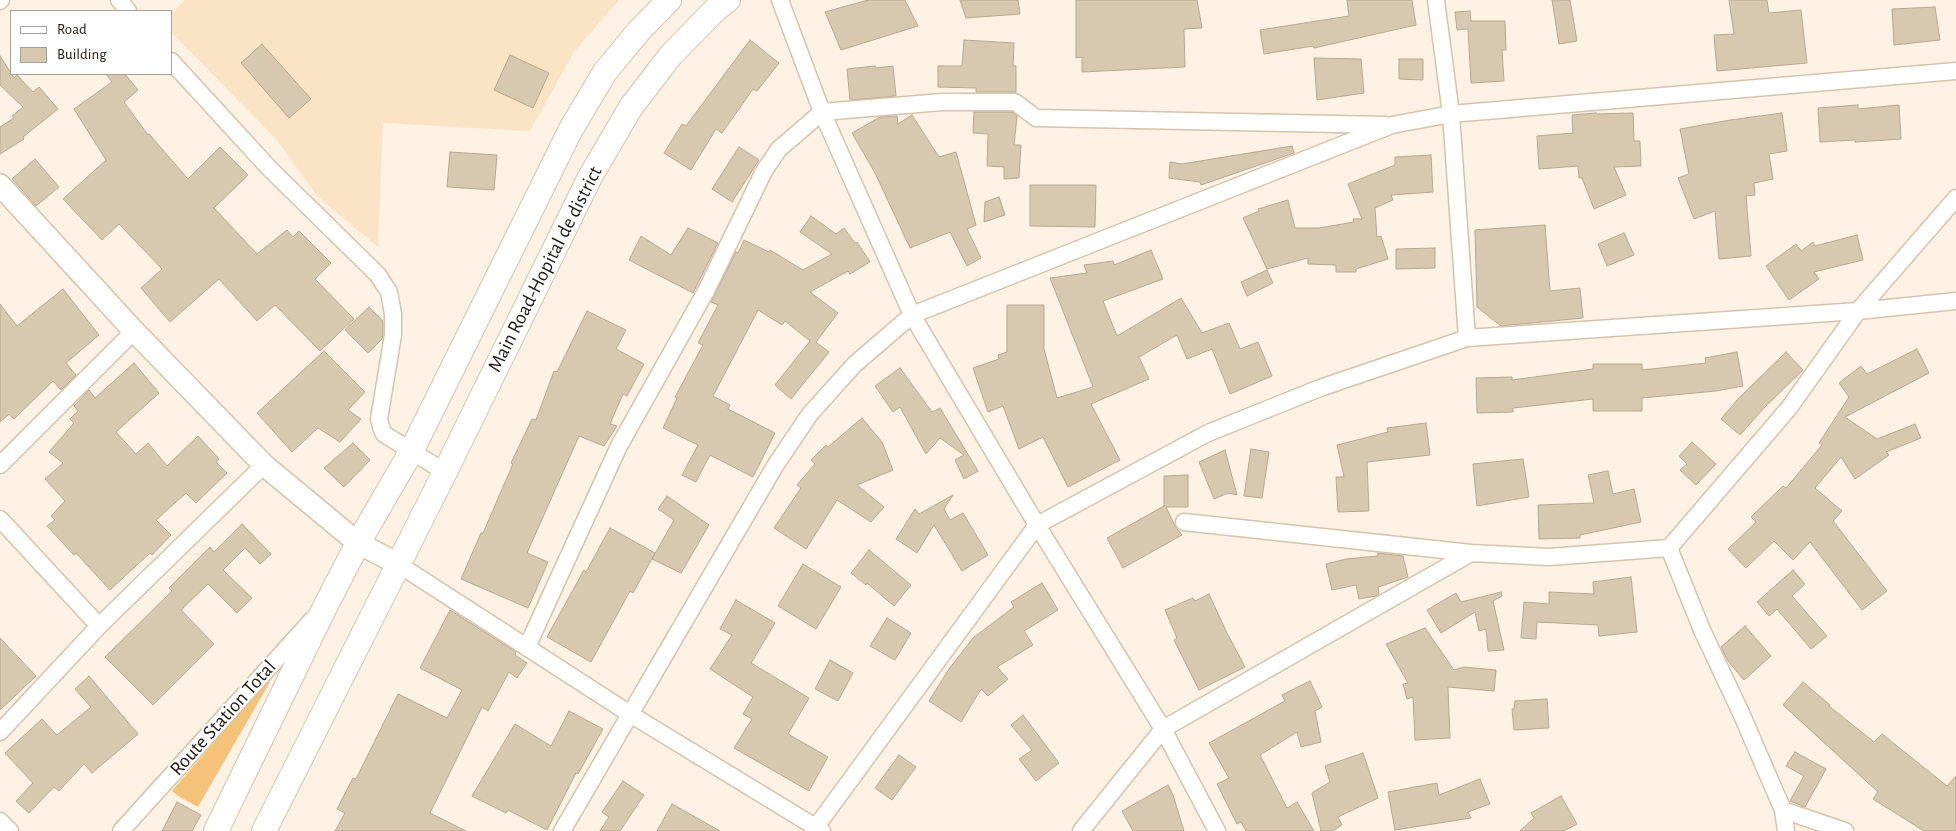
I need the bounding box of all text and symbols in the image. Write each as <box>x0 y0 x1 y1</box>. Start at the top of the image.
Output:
legend <box>10 10 172 75</box>
text: Road <box>57 22 87 37</box>
text: Building <box>57 47 107 62</box>
street label: Main Road-Hopital de district <box>483 162 607 376</box>
street label: Route Station Total <box>165 655 281 781</box>

